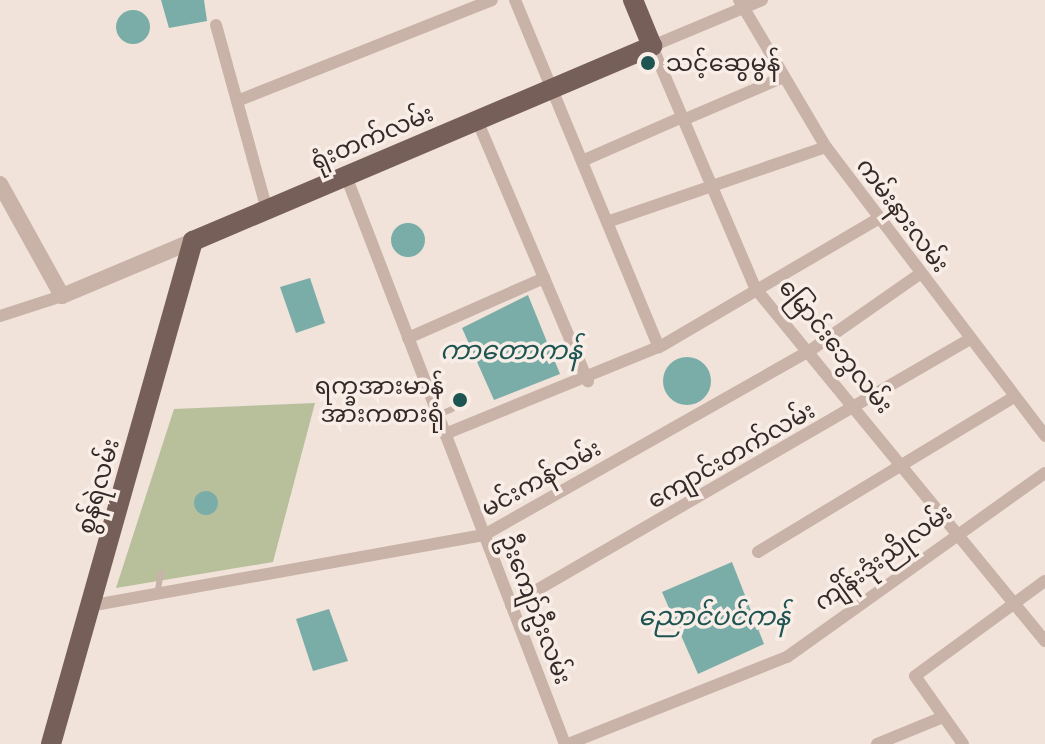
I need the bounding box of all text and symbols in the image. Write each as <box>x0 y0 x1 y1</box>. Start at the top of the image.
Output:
place label: သင့်ဆွေမွန် <box>666 49 780 77</box>
marker: သင့်ဆွေမွန် <box>637 52 659 74</box>
street label: ရုံးတက်လမ်း <box>306 98 438 176</box>
street label: ကမ်းနားလမ်း <box>851 152 955 278</box>
street label: မြောင်းဘွေလမ်း <box>773 273 899 419</box>
water label: ကာတောကန် <box>440 334 582 366</box>
place label: ရက္ခအားမာန် အားကစားရုံ <box>315 372 444 428</box>
marker: ရက္ခအားမာန် အားကစားရုံ <box>451 391 469 409</box>
street label: ကျောင်းတက်လမ်း <box>642 395 820 515</box>
street label: မင်းကန်လမ်း <box>476 433 606 523</box>
street label: စွန်ရဲလမ်း <box>71 435 125 537</box>
street label: ကျိန်းဒုံးညိုလမ်း <box>809 497 957 617</box>
street label: ဦးကျော်ဦးလမ်း <box>494 530 578 688</box>
water label: ညောင်ပင်ကန် <box>638 600 790 632</box>

